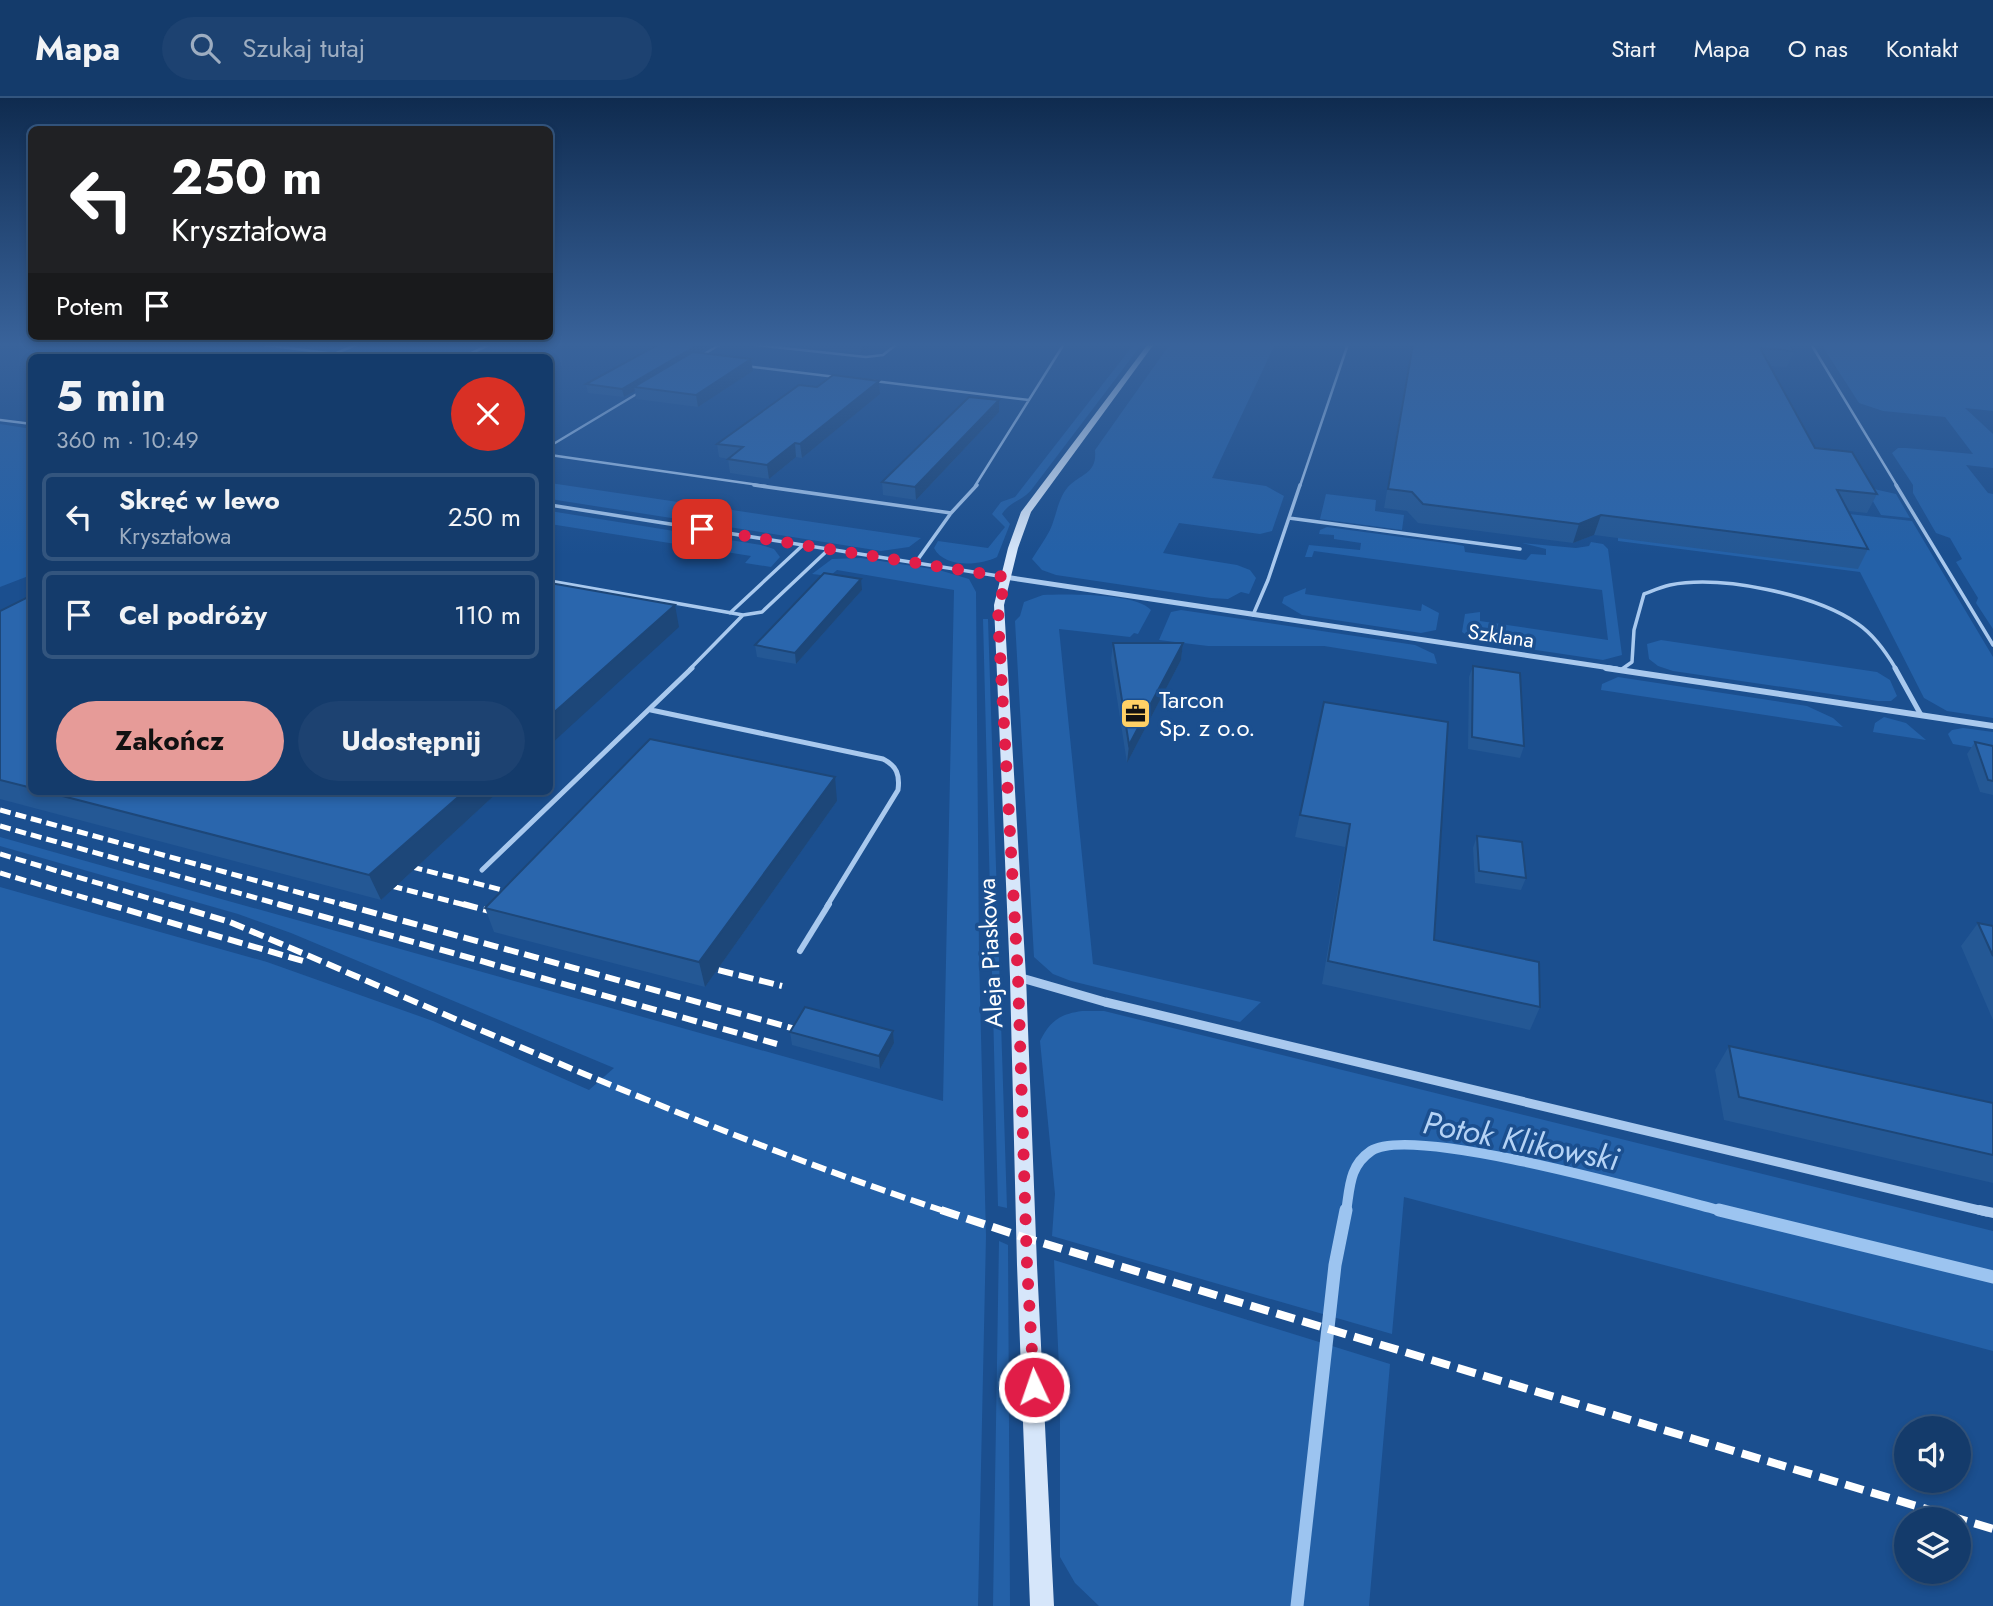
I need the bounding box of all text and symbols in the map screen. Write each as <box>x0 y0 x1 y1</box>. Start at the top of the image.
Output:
search box <box>162 17 652 80</box>
text: Mapa <box>35 25 120 72</box>
icon: search <box>186 29 224 67</box>
text: Szukaj tutaj <box>242 29 365 67</box>
text: Start <box>1611 31 1656 66</box>
text: Mapa <box>1694 31 1750 66</box>
text: O nas <box>1788 31 1848 66</box>
text: Kontakt <box>1886 31 1958 66</box>
text: 250 m <box>171 142 322 212</box>
icon: left <box>56 154 147 245</box>
text: Kryształowa <box>171 207 327 253</box>
text: Potem <box>56 287 124 325</box>
icon: arrive <box>138 287 176 325</box>
text: 5 min <box>56 366 166 427</box>
button: close <box>451 377 525 451</box>
text: 360 m · 10:49 <box>56 423 199 457</box>
text: Skręć w lewo <box>119 481 280 519</box>
icon: left <box>60 498 98 536</box>
text: 250 m <box>448 498 521 536</box>
pin <box>672 499 732 559</box>
icon: arrive <box>683 510 721 548</box>
text: Kryształowa <box>119 519 231 553</box>
icon: arrive <box>60 596 98 634</box>
text: Cel podróży <box>119 596 267 634</box>
text: 110 m <box>454 596 521 634</box>
street label: Szklana <box>1466 617 1536 655</box>
place label: Tarcon Sp. z o.o. <box>1159 682 1255 745</box>
office icon: Tarcon Sp. z o.o. <box>1119 696 1153 730</box>
button: Zakończ <box>56 701 284 781</box>
button: Udostępnij <box>298 701 525 781</box>
street label: Aleja Piaskowa <box>969 877 1011 1029</box>
water label: Potok Klikowski <box>1419 1099 1624 1183</box>
position arrow <box>997 1350 1071 1424</box>
map controls <box>1894 1416 1971 1584</box>
button: sound <box>1894 1416 1971 1493</box>
button: layers <box>1894 1507 1971 1584</box>

